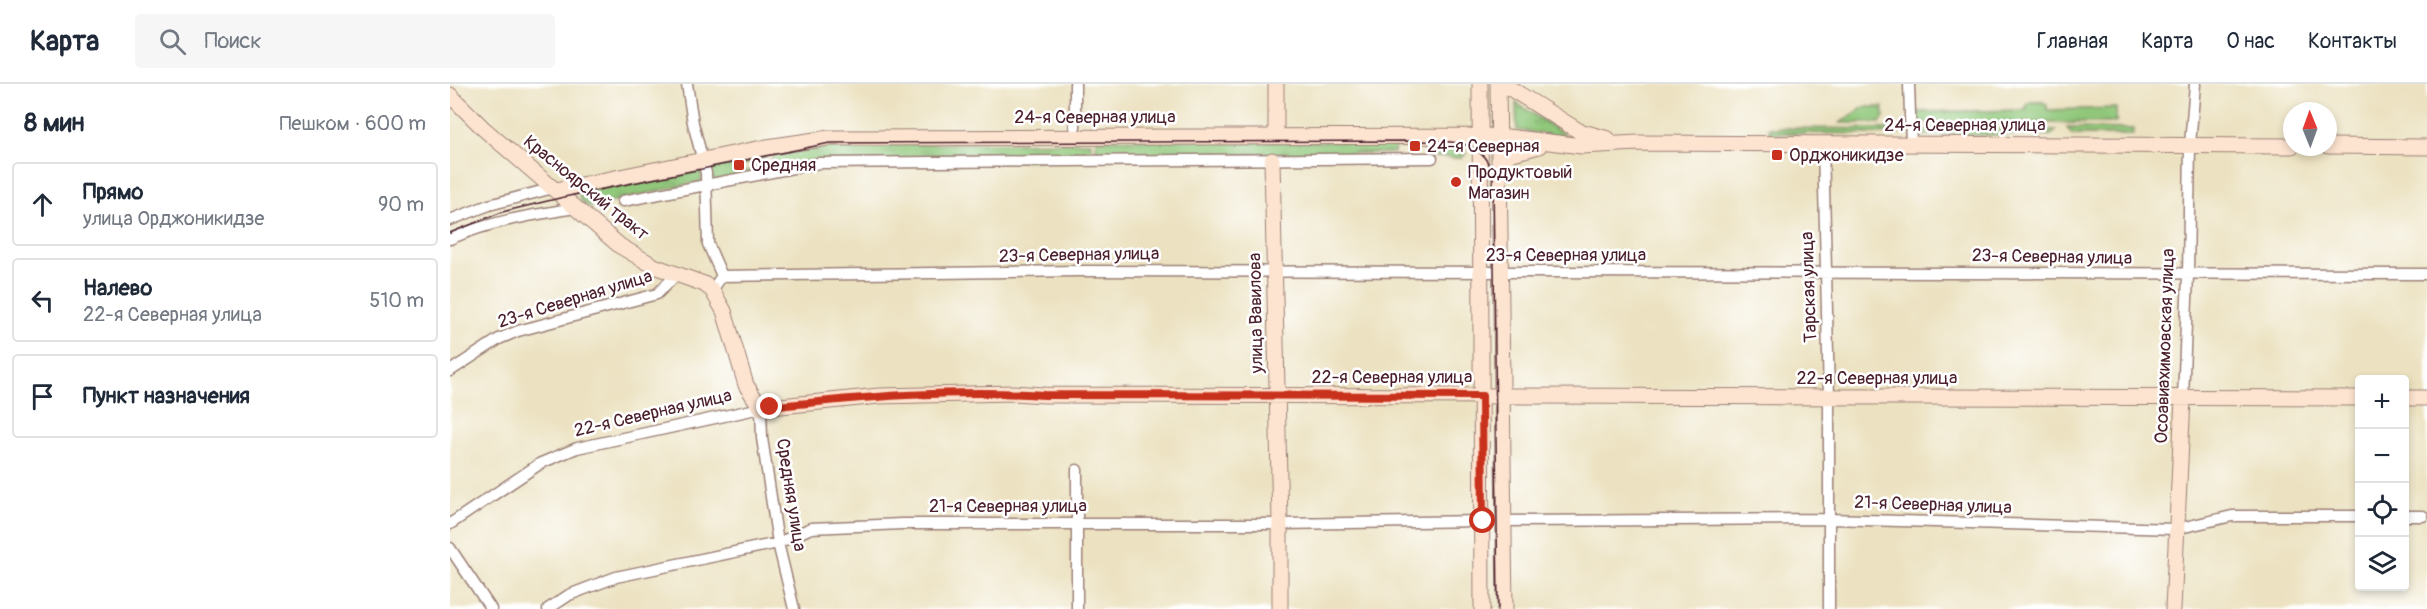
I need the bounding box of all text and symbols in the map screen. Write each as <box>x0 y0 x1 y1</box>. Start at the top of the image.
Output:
search box <box>135 14 555 68</box>
text: Карта <box>30 24 99 59</box>
icon: search <box>156 25 189 58</box>
text: Поиск <box>204 27 262 55</box>
text: Главная <box>2037 28 2108 55</box>
text: Карта <box>2141 28 2193 55</box>
text: О нас <box>2226 28 2275 55</box>
text: Контакты <box>2308 28 2397 55</box>
north arrow <box>2283 102 2337 156</box>
street label: 24-я Северная улица <box>1014 106 1176 129</box>
text: 8 мин <box>24 107 84 139</box>
text: Пешком · 600 m <box>280 111 426 136</box>
street label: 24-я Северная улица <box>1884 114 2046 137</box>
street label: Красноярский тракт <box>518 130 654 246</box>
place label: 24-я Северная <box>1427 135 1540 158</box>
marker: 24-я Северная <box>1408 139 1422 153</box>
place label: Орджоникидзе <box>1789 144 1904 167</box>
marker: Орджоникидзе <box>1770 148 1784 162</box>
place label: Средняя <box>751 154 816 177</box>
marker: Средняя <box>732 158 746 172</box>
place label: Продуктовый Магазин <box>1468 161 1573 205</box>
marker: Продуктовый Магазин <box>1449 175 1463 189</box>
text: Прямо <box>83 178 143 206</box>
icon: ahead <box>26 188 59 221</box>
text: 90 m <box>378 192 424 217</box>
text: улица Орджоникидзе <box>83 206 264 231</box>
street label: Тарская улица <box>1796 231 1822 343</box>
street label: 23-я Северная улица <box>999 242 1159 268</box>
street label: 23-я Северная улица <box>1486 244 1646 267</box>
street label: 23-я Северная улица <box>1972 244 2132 270</box>
street label: Осоавиахимовская улица <box>2150 248 2180 444</box>
street label: улица Вавилова <box>1243 253 1269 374</box>
street label: 23-я Северная улица <box>495 265 655 333</box>
text: Налево <box>83 274 152 302</box>
icon: left <box>26 284 59 317</box>
text: 510 m <box>370 288 424 313</box>
text: 22-я Северная улица <box>83 302 262 327</box>
street label: 22-я Северная улица <box>1312 366 1472 389</box>
street label: 22-я Северная улица <box>1797 367 1957 390</box>
map controls <box>2355 375 2409 591</box>
button: + <box>2355 375 2409 429</box>
icon: arrive <box>26 380 59 413</box>
text: Пункт назначения <box>83 382 250 410</box>
street label: 22-я Северная улица <box>572 384 734 442</box>
route end <box>756 393 782 419</box>
button: − <box>2355 429 2409 483</box>
street label: Средняя улица <box>771 437 811 553</box>
button: locate <box>2355 483 2409 537</box>
street label: 21-я Северная улица <box>1854 491 2012 519</box>
street label: 21-я Северная улица <box>929 495 1087 518</box>
route start <box>1469 507 1495 533</box>
button: layers <box>2355 537 2409 591</box>

